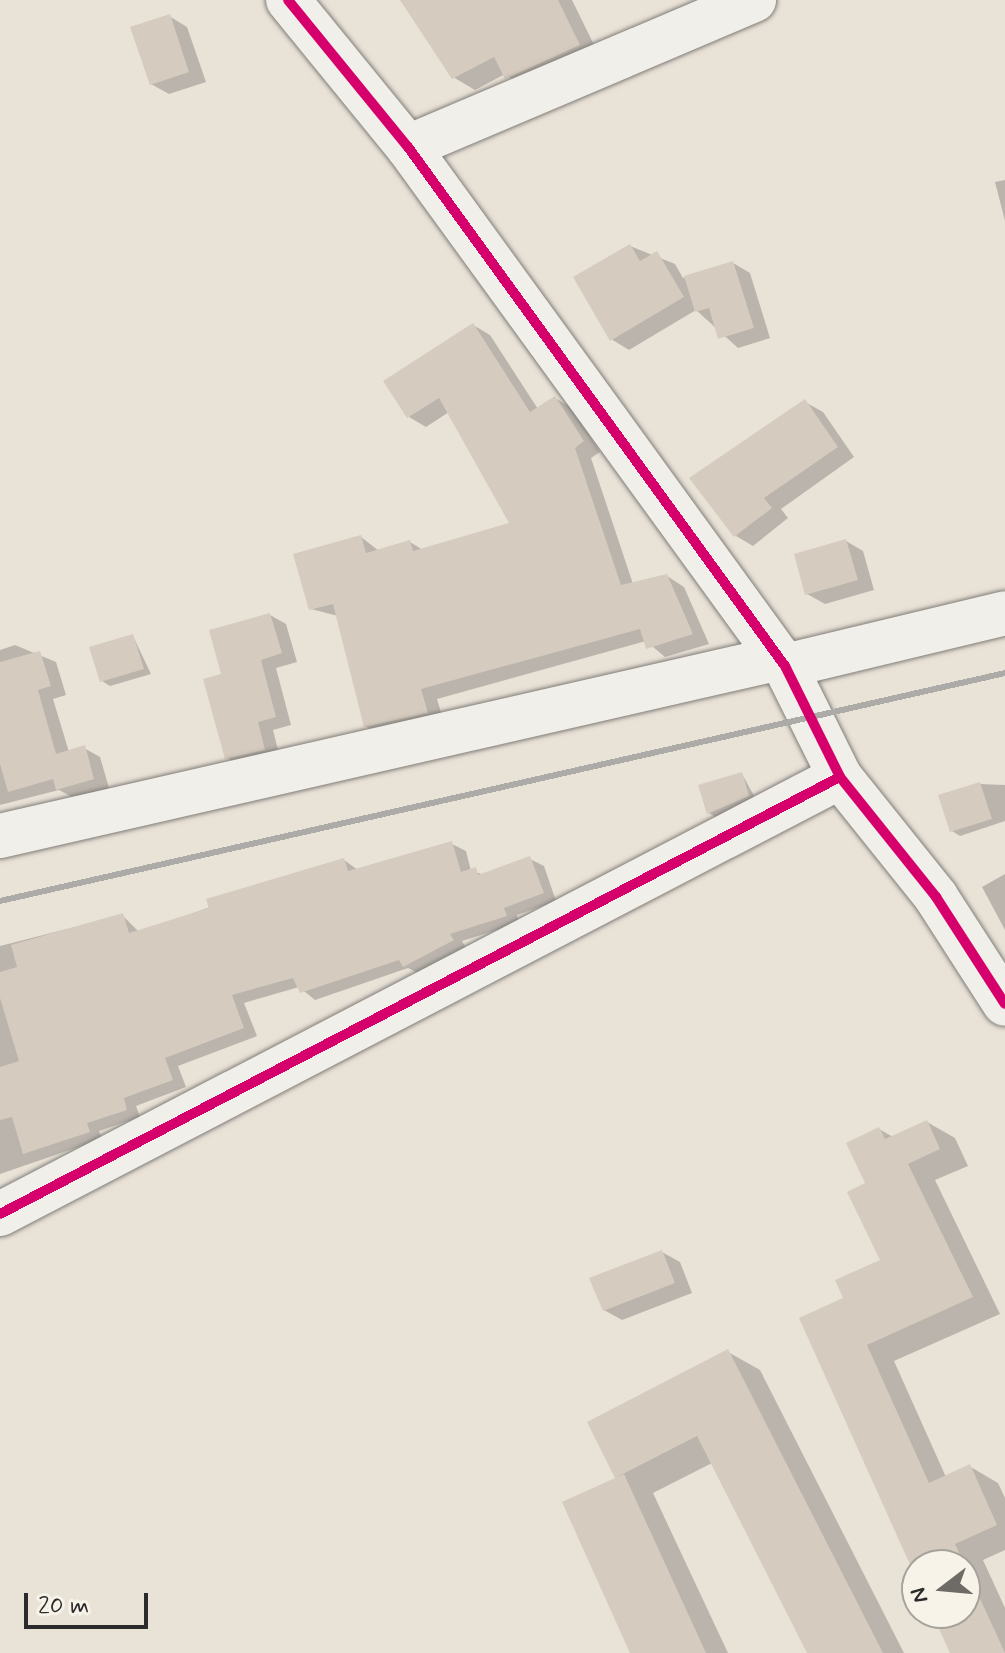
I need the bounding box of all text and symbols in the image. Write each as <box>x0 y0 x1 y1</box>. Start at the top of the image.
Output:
north arrow <box>901 1549 981 1629</box>
scale bar <box>28 1577 152 1627</box>
text: N <box>904 1584 935 1606</box>
text: 20 m <box>38 1591 89 1622</box>

